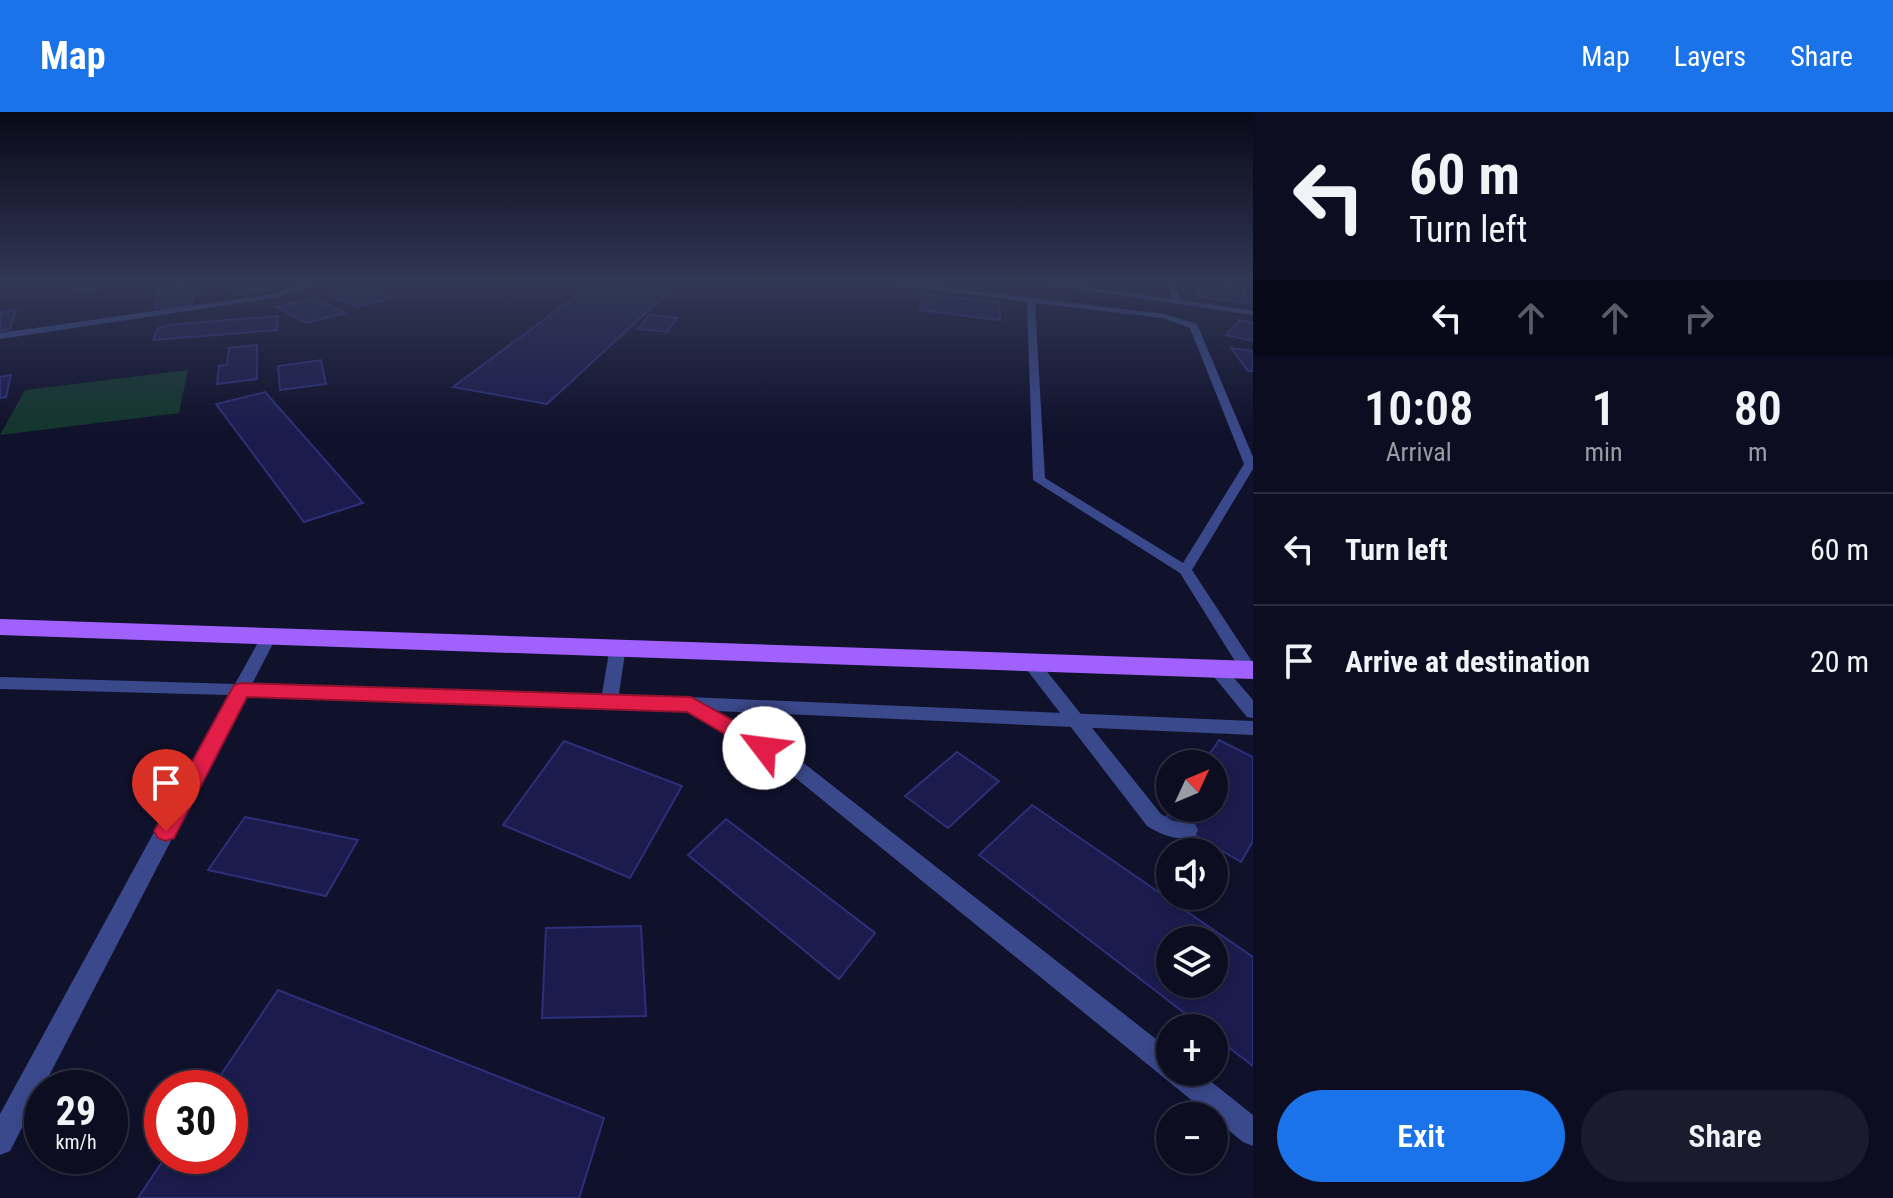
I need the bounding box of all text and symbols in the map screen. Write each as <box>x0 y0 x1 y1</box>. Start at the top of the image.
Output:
text: Map <box>40 34 106 78</box>
text: Map <box>1581 40 1630 73</box>
text: Layers <box>1674 40 1746 73</box>
text: Share <box>1790 40 1853 73</box>
text: 60 m <box>1409 142 1520 208</box>
icon: left <box>1277 144 1381 248</box>
text: Turn left <box>1409 209 1527 251</box>
icon: left <box>1425 296 1469 340</box>
icon: ahead <box>1509 296 1553 340</box>
icon: ahead <box>1593 296 1637 340</box>
icon: right <box>1677 296 1721 340</box>
text: 10:08 <box>1364 380 1473 437</box>
text: 1 <box>1591 380 1616 437</box>
text: 80 <box>1734 380 1782 437</box>
text: Arrival <box>1386 437 1452 467</box>
text: min <box>1584 437 1623 467</box>
text: m <box>1748 437 1768 467</box>
icon: left <box>1277 527 1321 571</box>
text: Turn left <box>1345 532 1448 567</box>
text: 60 m <box>1810 532 1869 567</box>
icon: arrive <box>1277 639 1321 683</box>
text: Arrive at destination <box>1345 644 1590 679</box>
text: 20 m <box>1810 644 1869 679</box>
position arrow <box>722 706 806 790</box>
pin <box>132 749 200 831</box>
north arrow <box>1156 750 1228 822</box>
map controls <box>1156 750 1228 1174</box>
icon: arrive <box>144 761 188 805</box>
button: sound <box>1156 838 1228 910</box>
button: layers <box>1156 926 1228 998</box>
button: + <box>1156 1014 1228 1086</box>
speed limit sign: 30 <box>144 1070 248 1174</box>
text: 29 <box>56 1088 96 1135</box>
button: Exit <box>1277 1090 1565 1182</box>
button: Share <box>1581 1090 1869 1182</box>
button: − <box>1156 1102 1228 1174</box>
text: km/h <box>55 1130 97 1154</box>

